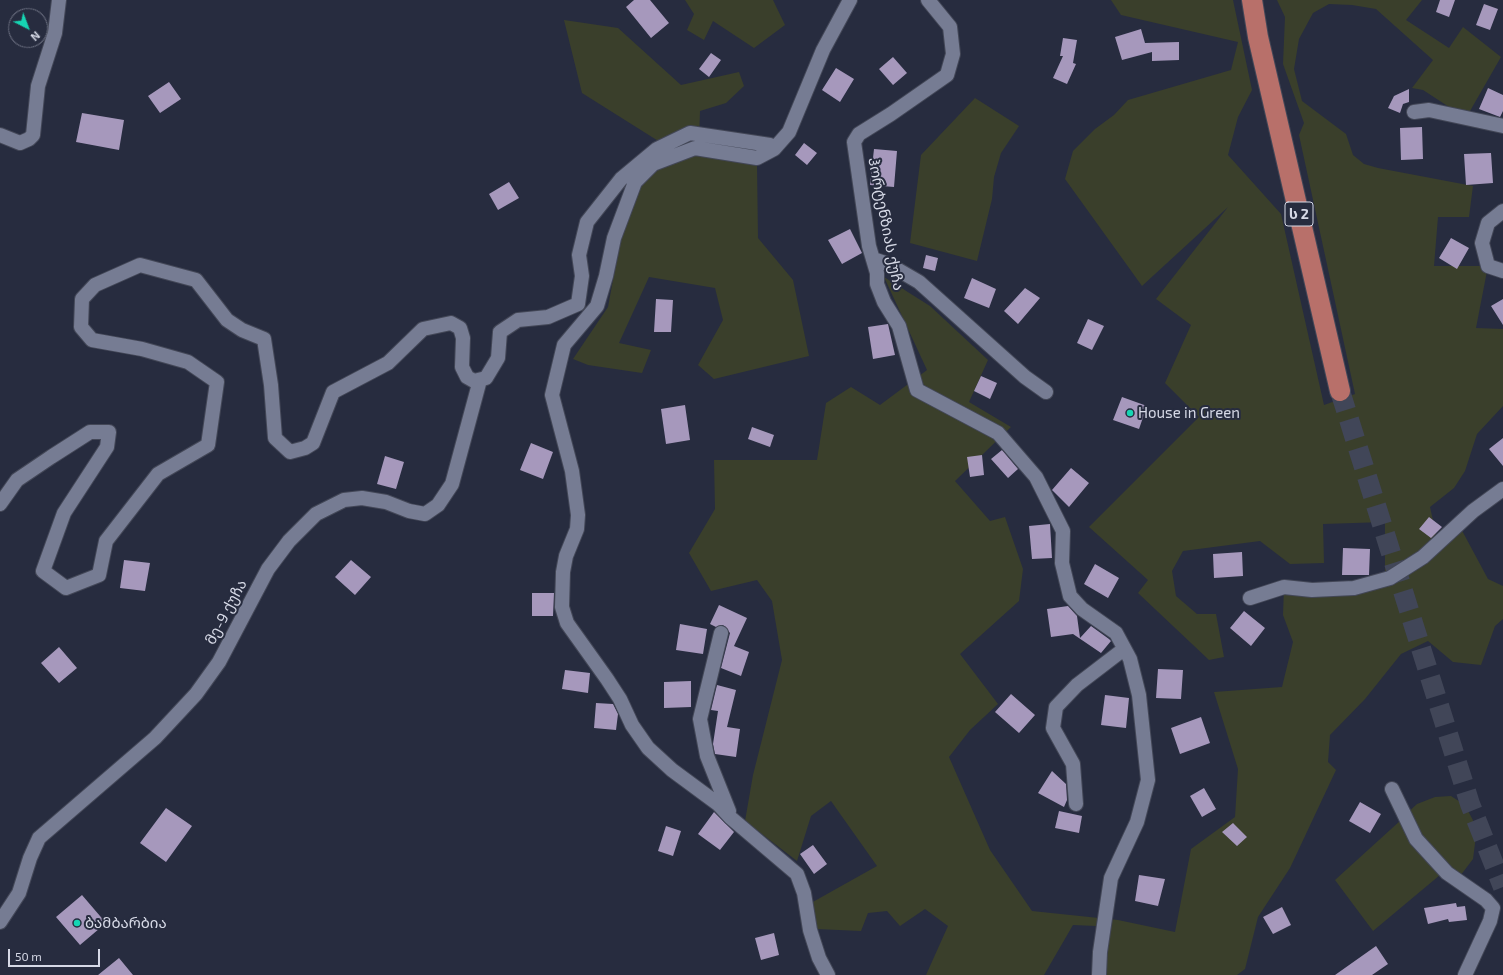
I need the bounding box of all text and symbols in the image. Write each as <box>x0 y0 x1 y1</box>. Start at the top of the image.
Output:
north arrow <box>8 8 48 48</box>
text: N <box>28 29 43 44</box>
street label: ჰორტენზიას ქუჩა <box>864 156 908 292</box>
road number: ს 2 <box>1285 202 1313 226</box>
place label: House in Green <box>1138 404 1240 422</box>
marker: House in Green <box>1125 408 1135 418</box>
street label: მე-9 ქუჩა <box>201 576 251 648</box>
place label: ბამბარბია <box>85 914 167 932</box>
marker: ბამბარბია <box>72 918 82 928</box>
scale bar <box>10 941 102 967</box>
text: 50 m <box>15 949 42 963</box>

